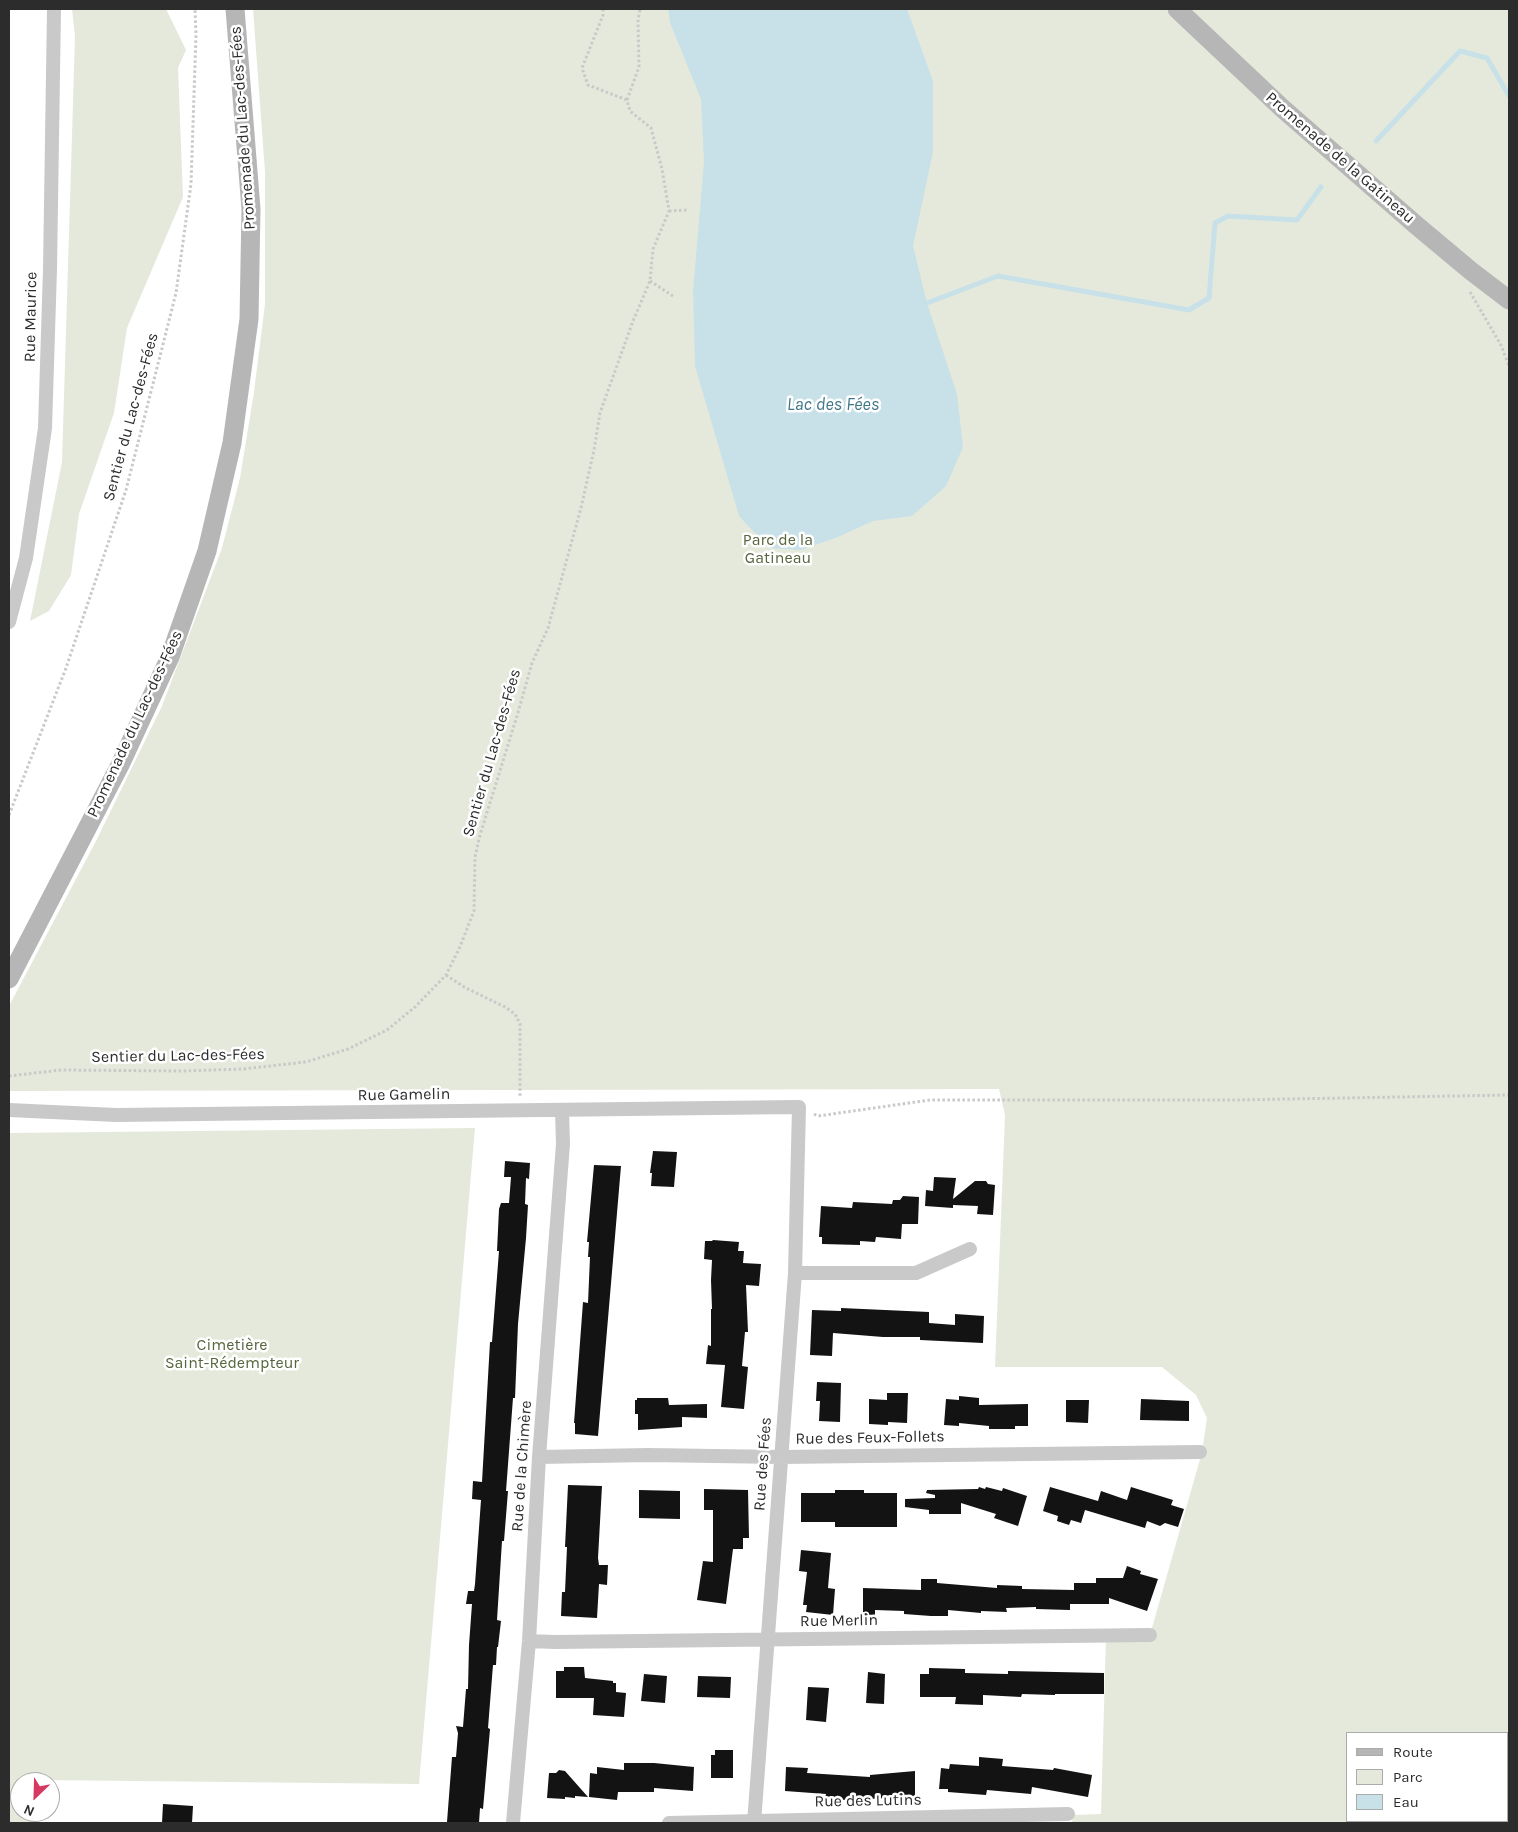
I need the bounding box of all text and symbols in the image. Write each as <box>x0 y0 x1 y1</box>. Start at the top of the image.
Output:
street label: Promenade du Lac-des-Fées <box>226 26 260 230</box>
street label: Promenade de la Gatineau <box>1261 88 1419 228</box>
street label: Rue Maurice <box>21 272 41 362</box>
street label: Sentier du Lac-des-Fées <box>99 331 163 503</box>
water label: Lac des Fées <box>787 394 879 416</box>
park label: Parc de la Gatineau <box>743 530 813 568</box>
street label: Promenade du Lac-des-Fées <box>83 627 187 821</box>
street label: Sentier du Lac-des-Fées <box>459 667 525 839</box>
street label: Sentier du Lac-des-Fées <box>91 1045 265 1067</box>
street label: Rue Gamelin <box>357 1085 451 1105</box>
park label: Cimetière Saint-Rédempteur <box>165 1335 299 1373</box>
street label: Rue de la Chimère <box>508 1400 536 1532</box>
street label: Rue des Fées <box>750 1416 776 1512</box>
street label: Rue des Feux-Follets <box>795 1427 945 1449</box>
street label: Rue Merlin <box>800 1611 878 1631</box>
legend <box>1346 1732 1508 1822</box>
text: Route <box>1393 1743 1433 1761</box>
text: Parc <box>1393 1768 1423 1786</box>
north arrow <box>10 1772 60 1822</box>
street label: Rue des Lutins <box>814 1790 922 1812</box>
text: Eau <box>1393 1793 1419 1811</box>
text: N <box>21 1800 37 1820</box>

